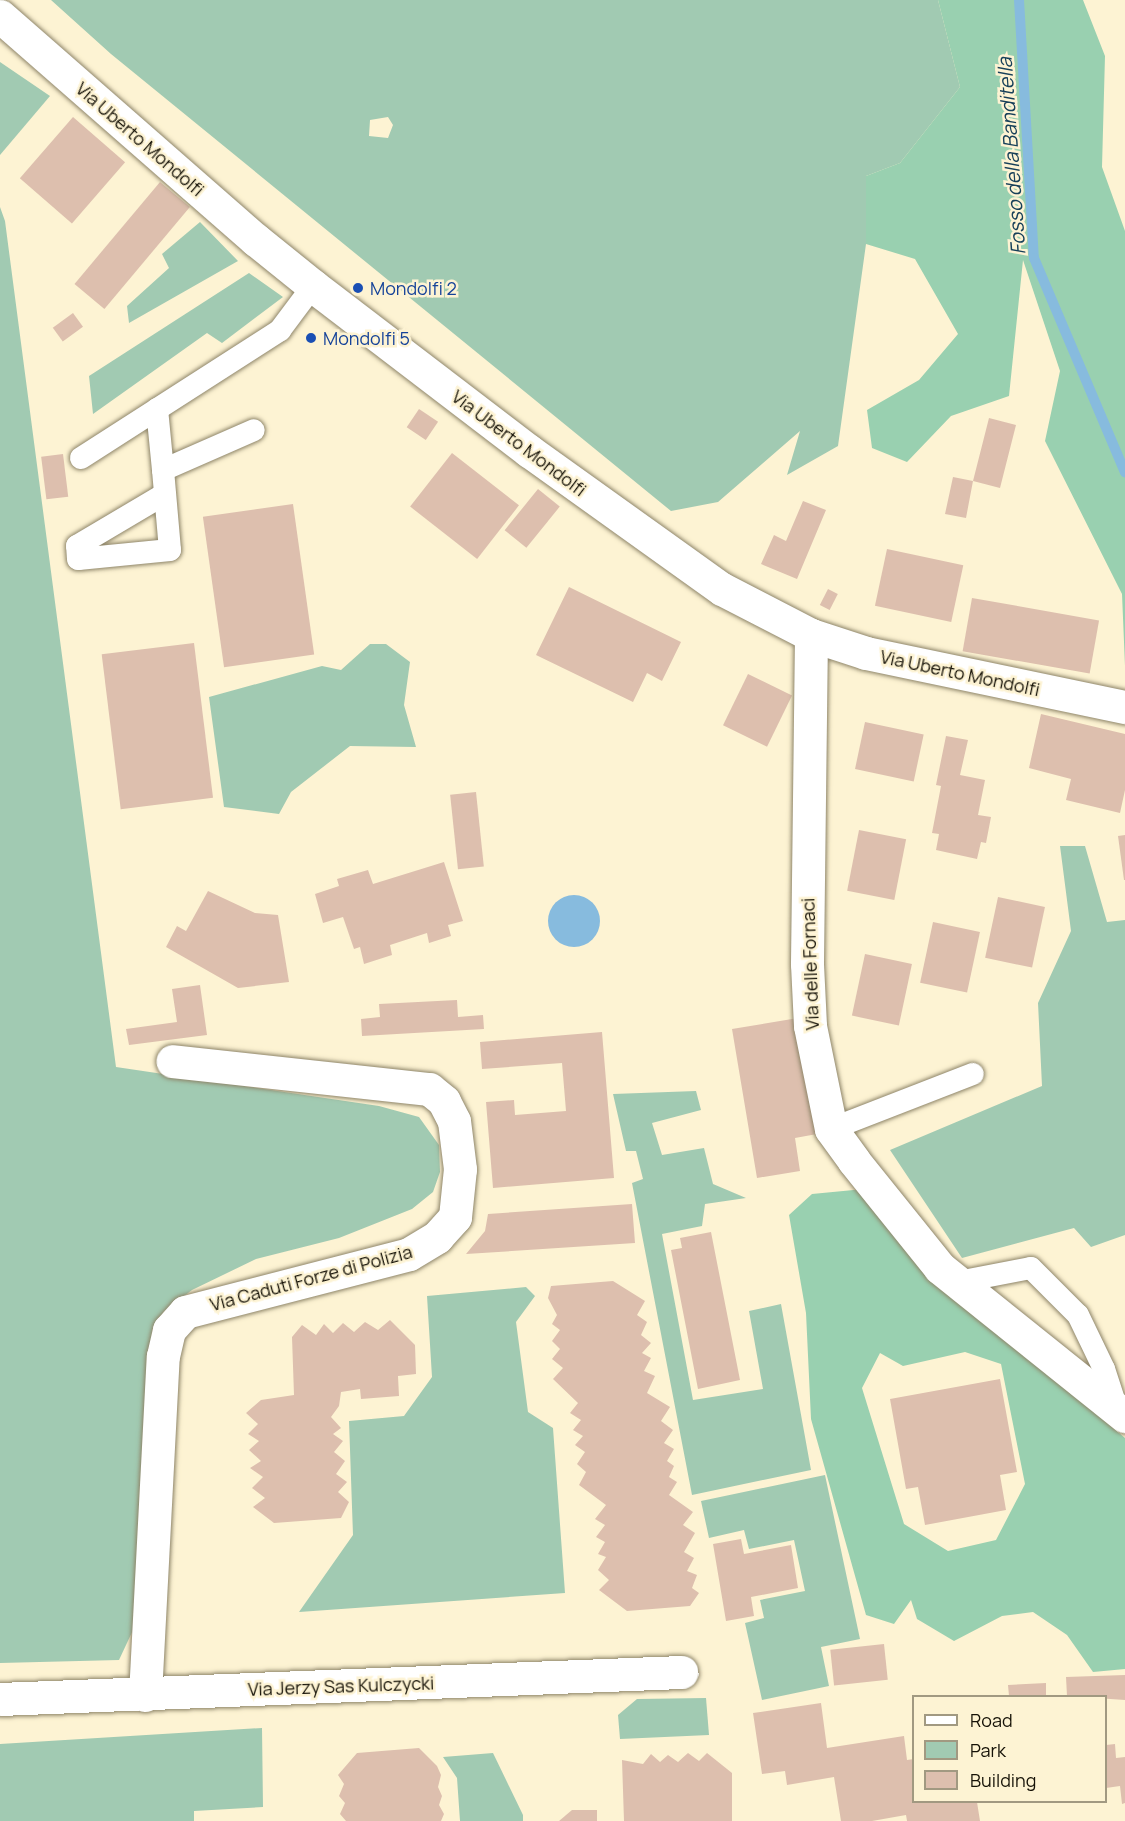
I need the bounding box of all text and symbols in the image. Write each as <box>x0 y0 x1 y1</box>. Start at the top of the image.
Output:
water label: Fosso della Banditella <box>992 57 1030 255</box>
street label: Via Uberto Mondolfi <box>72 78 208 200</box>
place label: Mondolfi 2 <box>370 277 457 299</box>
marker: Mondolfi 2 <box>351 281 365 295</box>
place label: Mondolfi 5 <box>323 327 410 349</box>
marker: Mondolfi 5 <box>304 331 318 345</box>
street label: Via Uberto Mondolfi <box>448 385 590 501</box>
street label: Via Uberto Mondolfi <box>878 646 1042 700</box>
street label: Via delle Fornaci <box>797 897 823 1031</box>
street label: Via Caduti Forze di Polizia <box>208 1241 414 1315</box>
street label: Via Jerzy Sas Kulczycki <box>247 1672 435 1700</box>
legend <box>912 1695 1107 1803</box>
text: Road <box>970 1708 1013 1732</box>
text: Park <box>970 1738 1006 1762</box>
text: Building <box>970 1768 1036 1792</box>

